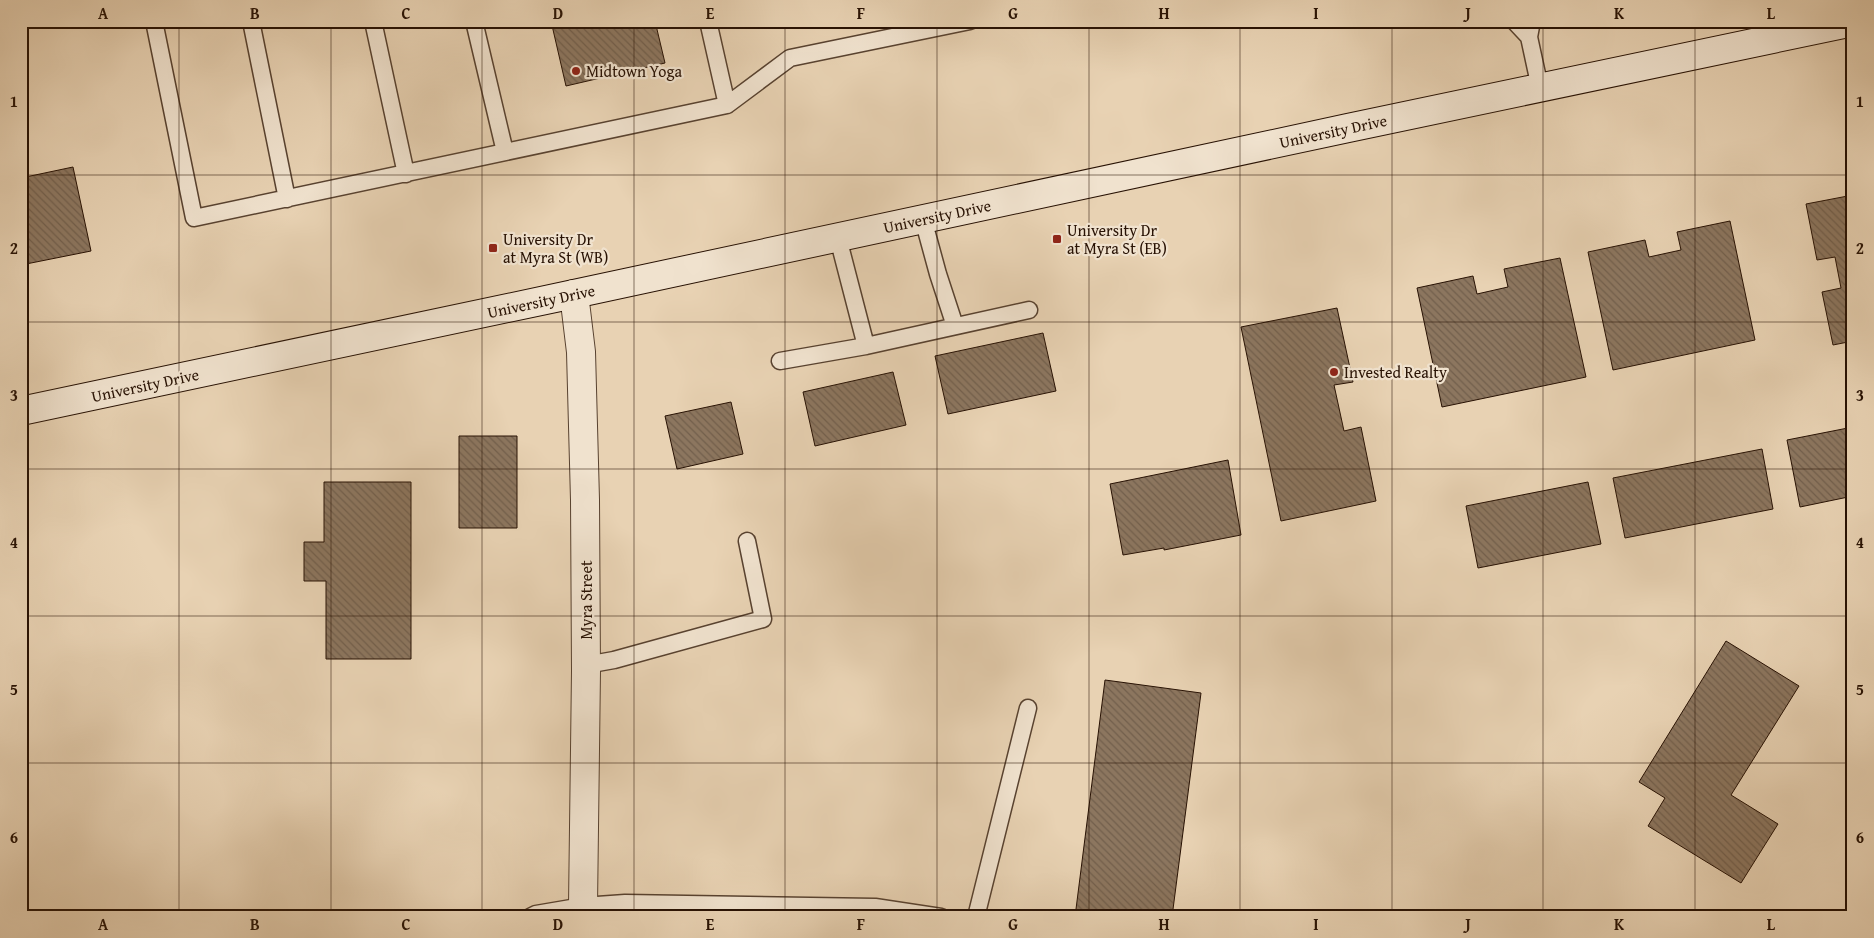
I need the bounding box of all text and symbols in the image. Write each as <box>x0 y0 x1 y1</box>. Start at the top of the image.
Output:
text: A <box>98 1 109 25</box>
text: B <box>250 1 260 25</box>
text: C <box>401 1 411 25</box>
text: D <box>553 1 563 25</box>
text: E <box>706 1 715 25</box>
text: F <box>857 1 865 25</box>
text: G <box>1008 1 1018 25</box>
text: H <box>1158 1 1170 25</box>
text: I <box>1313 1 1319 25</box>
text: J <box>1462 1 1471 25</box>
text: K <box>1614 1 1625 25</box>
text: L <box>1767 1 1776 25</box>
place label: Midtown Yoga <box>586 59 682 83</box>
marker: Midtown Yoga <box>570 65 582 77</box>
text: 1 <box>10 89 18 113</box>
text: 1 <box>1856 89 1864 113</box>
street label: University Drive <box>1277 108 1389 154</box>
street label: University Drive <box>881 193 993 239</box>
place label: University Dr at Myra St (EB) <box>1067 218 1167 260</box>
place label: University Dr at Myra St (WB) <box>503 227 608 269</box>
marker: University Dr at Myra St (EB) <box>1051 233 1063 245</box>
text: 2 <box>10 236 18 260</box>
text: 2 <box>1856 236 1864 260</box>
marker: University Dr at Myra St (WB) <box>487 242 499 254</box>
street label: University Drive <box>485 278 597 324</box>
place label: Invested Realty <box>1344 360 1447 384</box>
street label: University Drive <box>89 362 201 408</box>
marker: Invested Realty <box>1328 366 1340 378</box>
text: 3 <box>10 383 18 407</box>
text: 3 <box>1856 383 1864 407</box>
text: 4 <box>10 530 18 554</box>
text: 4 <box>1856 530 1864 554</box>
street label: Myra Street <box>574 560 598 640</box>
text: 5 <box>10 677 18 701</box>
text: 5 <box>1856 677 1864 701</box>
text: 6 <box>10 825 18 849</box>
text: 6 <box>1856 825 1864 849</box>
text: A <box>98 912 109 936</box>
text: B <box>250 912 260 936</box>
text: C <box>401 912 411 936</box>
text: D <box>553 912 563 936</box>
text: E <box>706 912 715 936</box>
text: F <box>857 912 865 936</box>
text: G <box>1008 912 1018 936</box>
text: H <box>1158 912 1170 936</box>
text: I <box>1313 912 1319 936</box>
text: J <box>1462 912 1471 936</box>
text: K <box>1614 912 1625 936</box>
text: L <box>1767 912 1776 936</box>

